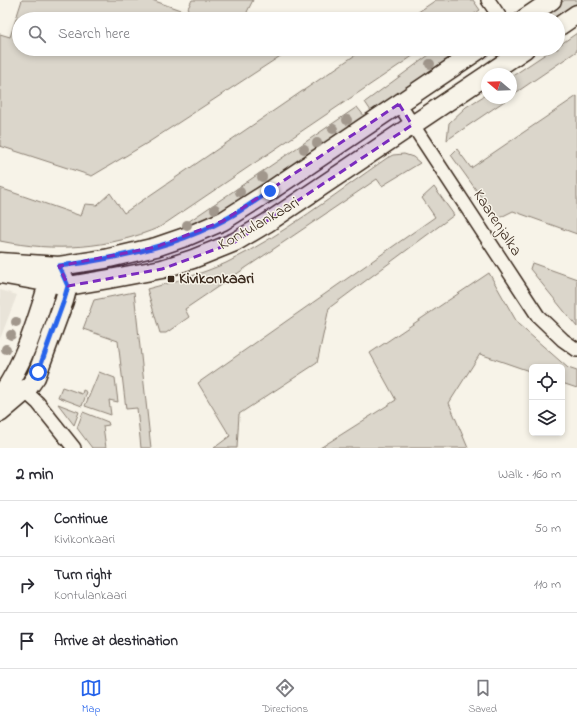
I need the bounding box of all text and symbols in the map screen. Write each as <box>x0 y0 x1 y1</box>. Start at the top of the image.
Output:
search box <box>12 12 565 56</box>
icon: search <box>26 23 48 45</box>
text: Search here <box>58 23 130 45</box>
north arrow <box>481 68 517 104</box>
route end <box>261 182 279 200</box>
street label: Kaarenjalka <box>466 185 528 261</box>
street label: Kontulankaari <box>214 191 304 257</box>
place label: Kivikonkaari <box>179 267 254 291</box>
marker: Kivikonkaari <box>166 274 176 284</box>
route start <box>29 363 47 381</box>
map controls <box>529 364 565 436</box>
button: locate <box>529 364 565 400</box>
button: layers <box>529 400 565 436</box>
text: 2 min <box>16 462 53 487</box>
text: Walk · 160 m <box>498 465 561 484</box>
text: Continue <box>54 508 108 530</box>
icon: ahead <box>16 518 38 540</box>
text: 50 m <box>535 519 561 538</box>
text: Kivikonkaari <box>54 530 115 549</box>
text: Turn right <box>54 564 112 586</box>
icon: right <box>16 574 38 596</box>
text: 110 m <box>534 575 561 594</box>
text: Kontulankaari <box>54 586 127 605</box>
icon: arrive <box>16 630 38 652</box>
text: Arrive at destination <box>54 630 178 652</box>
tab: Map <box>80 677 102 717</box>
tab: Directions <box>262 677 308 717</box>
tab: Saved <box>468 677 497 717</box>

